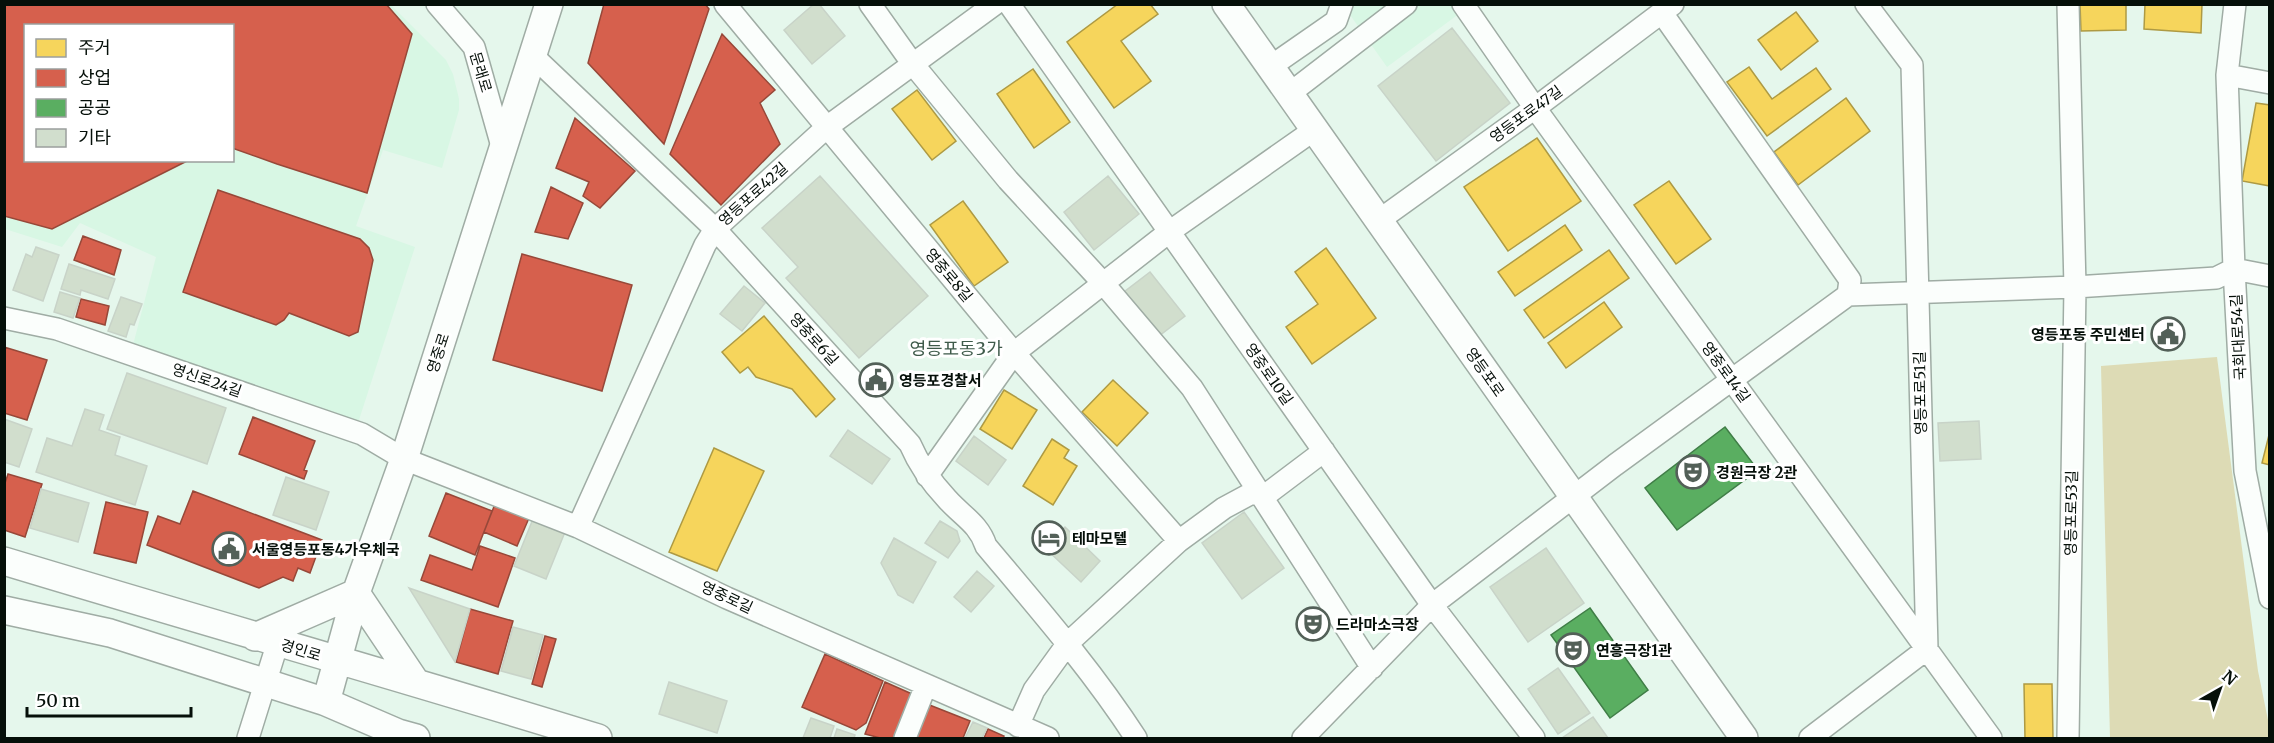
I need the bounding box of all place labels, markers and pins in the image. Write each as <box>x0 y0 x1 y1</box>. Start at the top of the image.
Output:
public building icon: 영등포동 주민센터 <box>2150 316 2186 352</box>
place label: 영등포동 주민센터 <box>2031 325 2145 344</box>
public building icon: 영등포경찰서 <box>858 362 894 398</box>
place label: 영등포경찰서 <box>899 371 982 390</box>
theatre icon: 경원극장 2관 <box>1675 454 1711 490</box>
place label: 경원극장 2관 <box>1716 463 1798 482</box>
hotel icon: 테마모텔 <box>1031 520 1067 556</box>
place label: 테마모텔 <box>1072 529 1127 548</box>
public building icon: 서울영등포동4가우체국 <box>211 531 247 567</box>
place label: 서울영등포동4가우체국 <box>252 540 400 559</box>
theatre icon: 드라마소극장 <box>1295 606 1331 642</box>
place label: 드라마소극장 <box>1336 615 1419 634</box>
theatre icon: 연흥극장1관 <box>1555 632 1591 668</box>
place label: 연흥극장1관 <box>1596 641 1672 660</box>

